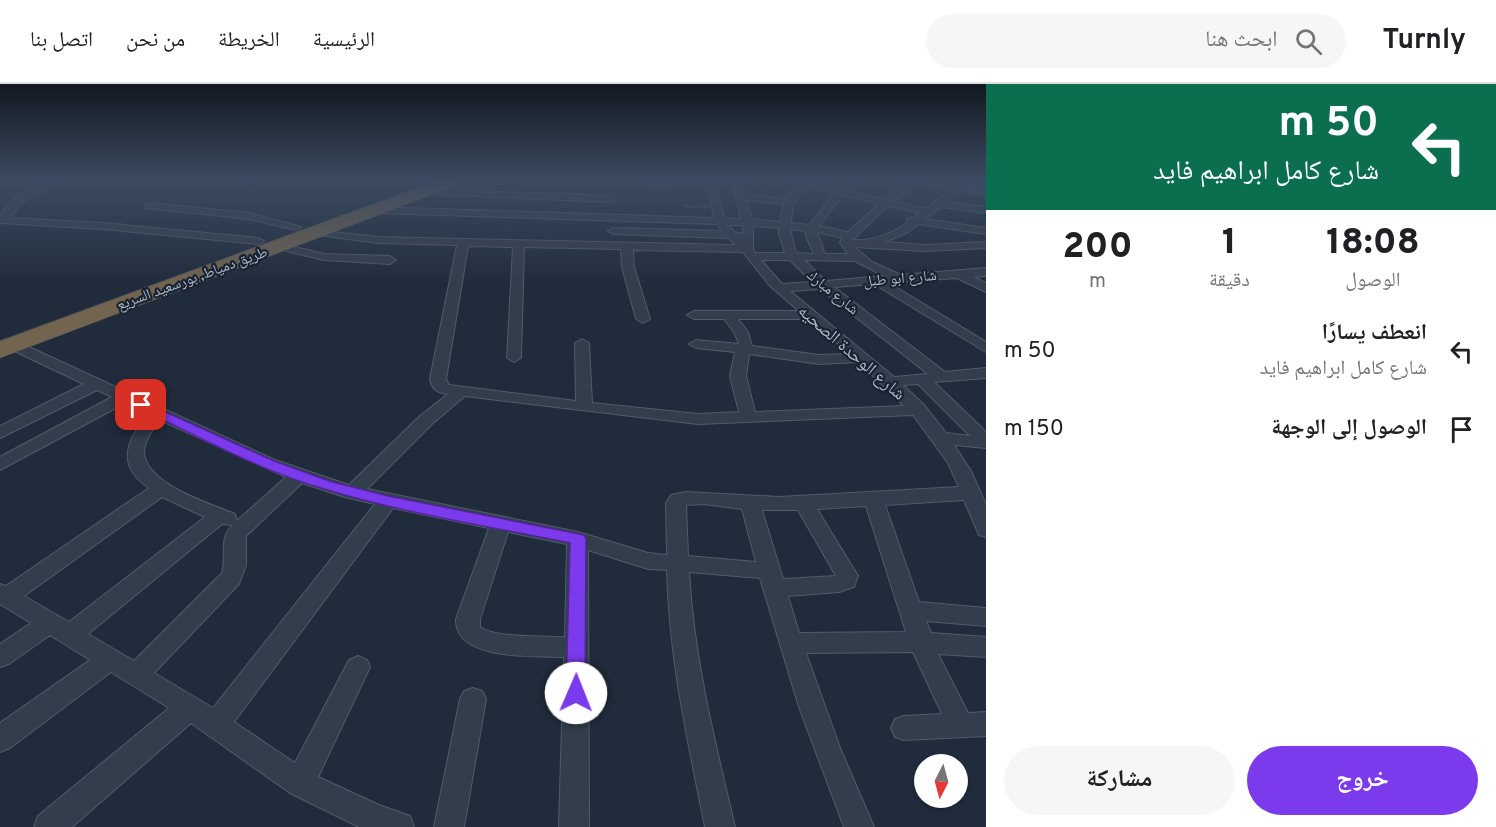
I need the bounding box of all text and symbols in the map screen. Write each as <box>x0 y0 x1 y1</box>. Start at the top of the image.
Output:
search box <box>926 14 1346 68</box>
text: Turnly <box>1382 23 1466 59</box>
icon: search <box>1292 25 1325 58</box>
text: اتصل بنا <box>30 27 93 54</box>
text: من نحن <box>126 27 185 54</box>
text: الخريطة <box>218 27 280 54</box>
text: الرئيسية <box>313 27 375 54</box>
text: ابحث هنا <box>1205 27 1277 54</box>
text: 50 m <box>1279 98 1379 151</box>
icon: left <box>1400 108 1478 186</box>
text: شارع كامل ابراهيم فايد <box>1153 155 1379 189</box>
text: 1 <box>1222 221 1237 267</box>
text: 18:08 <box>1326 221 1420 267</box>
text: 200 <box>1063 225 1133 271</box>
street label: طريق دمياط, بورسعيد السريع <box>115 243 271 316</box>
street label: شارع مبارك <box>802 267 862 320</box>
street label: شارع ابو طبل <box>863 267 938 292</box>
text: دقيقة <box>1209 268 1250 294</box>
text: الوصول <box>1345 268 1401 294</box>
text: m <box>1089 269 1106 295</box>
street label: شارع الوحدة الصحيه <box>792 300 910 406</box>
text: انعطف يسارًا <box>1322 320 1427 347</box>
icon: left <box>1445 335 1478 368</box>
text: 50 m <box>1004 338 1056 365</box>
text: شارع كامل ابراهيم فايد <box>1260 356 1427 382</box>
pin <box>115 379 166 430</box>
icon: arrive <box>124 388 157 421</box>
icon: arrive <box>1445 413 1478 446</box>
text: الوصول إلى الوجهة <box>1271 415 1427 442</box>
text: 150 m <box>1004 416 1064 443</box>
position arrow <box>544 661 608 725</box>
button: مشاركة <box>1004 746 1235 815</box>
button: خروج <box>1247 746 1478 815</box>
north arrow <box>914 754 968 808</box>
map controls <box>914 754 968 808</box>

